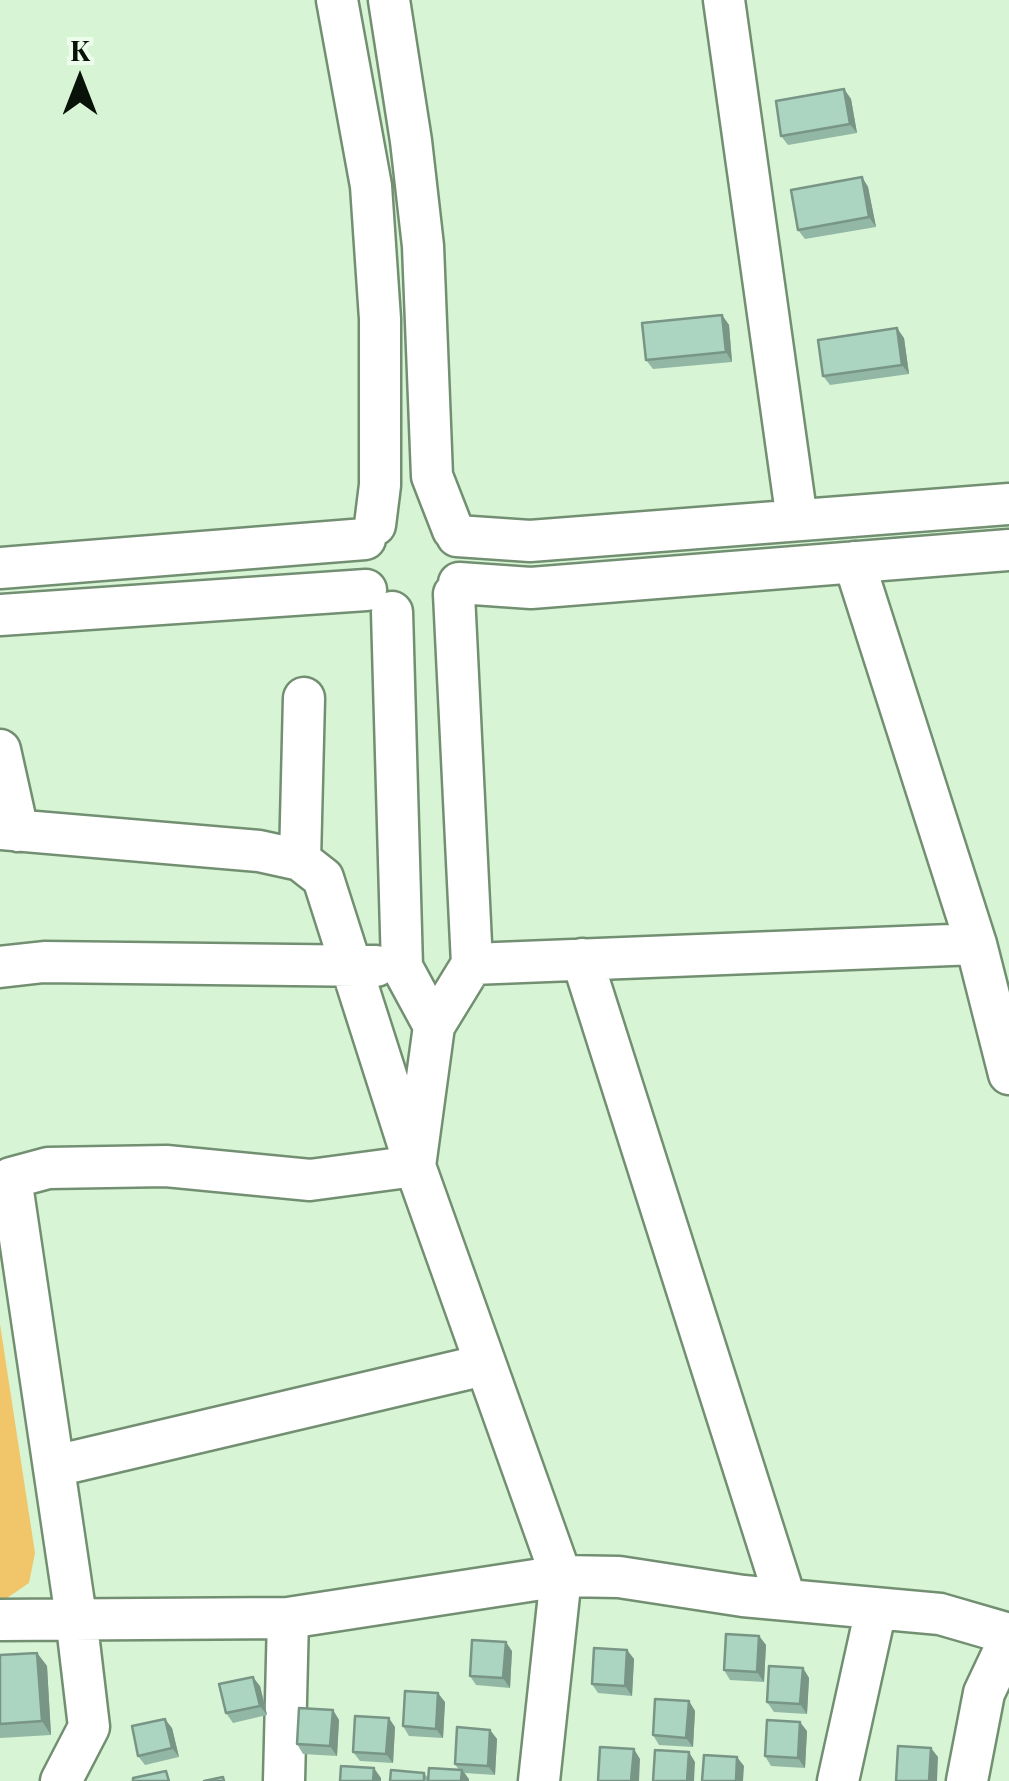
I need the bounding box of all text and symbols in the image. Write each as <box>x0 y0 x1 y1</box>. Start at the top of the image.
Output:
north arrow <box>30 30 130 130</box>
text: K <box>70 31 90 68</box>

